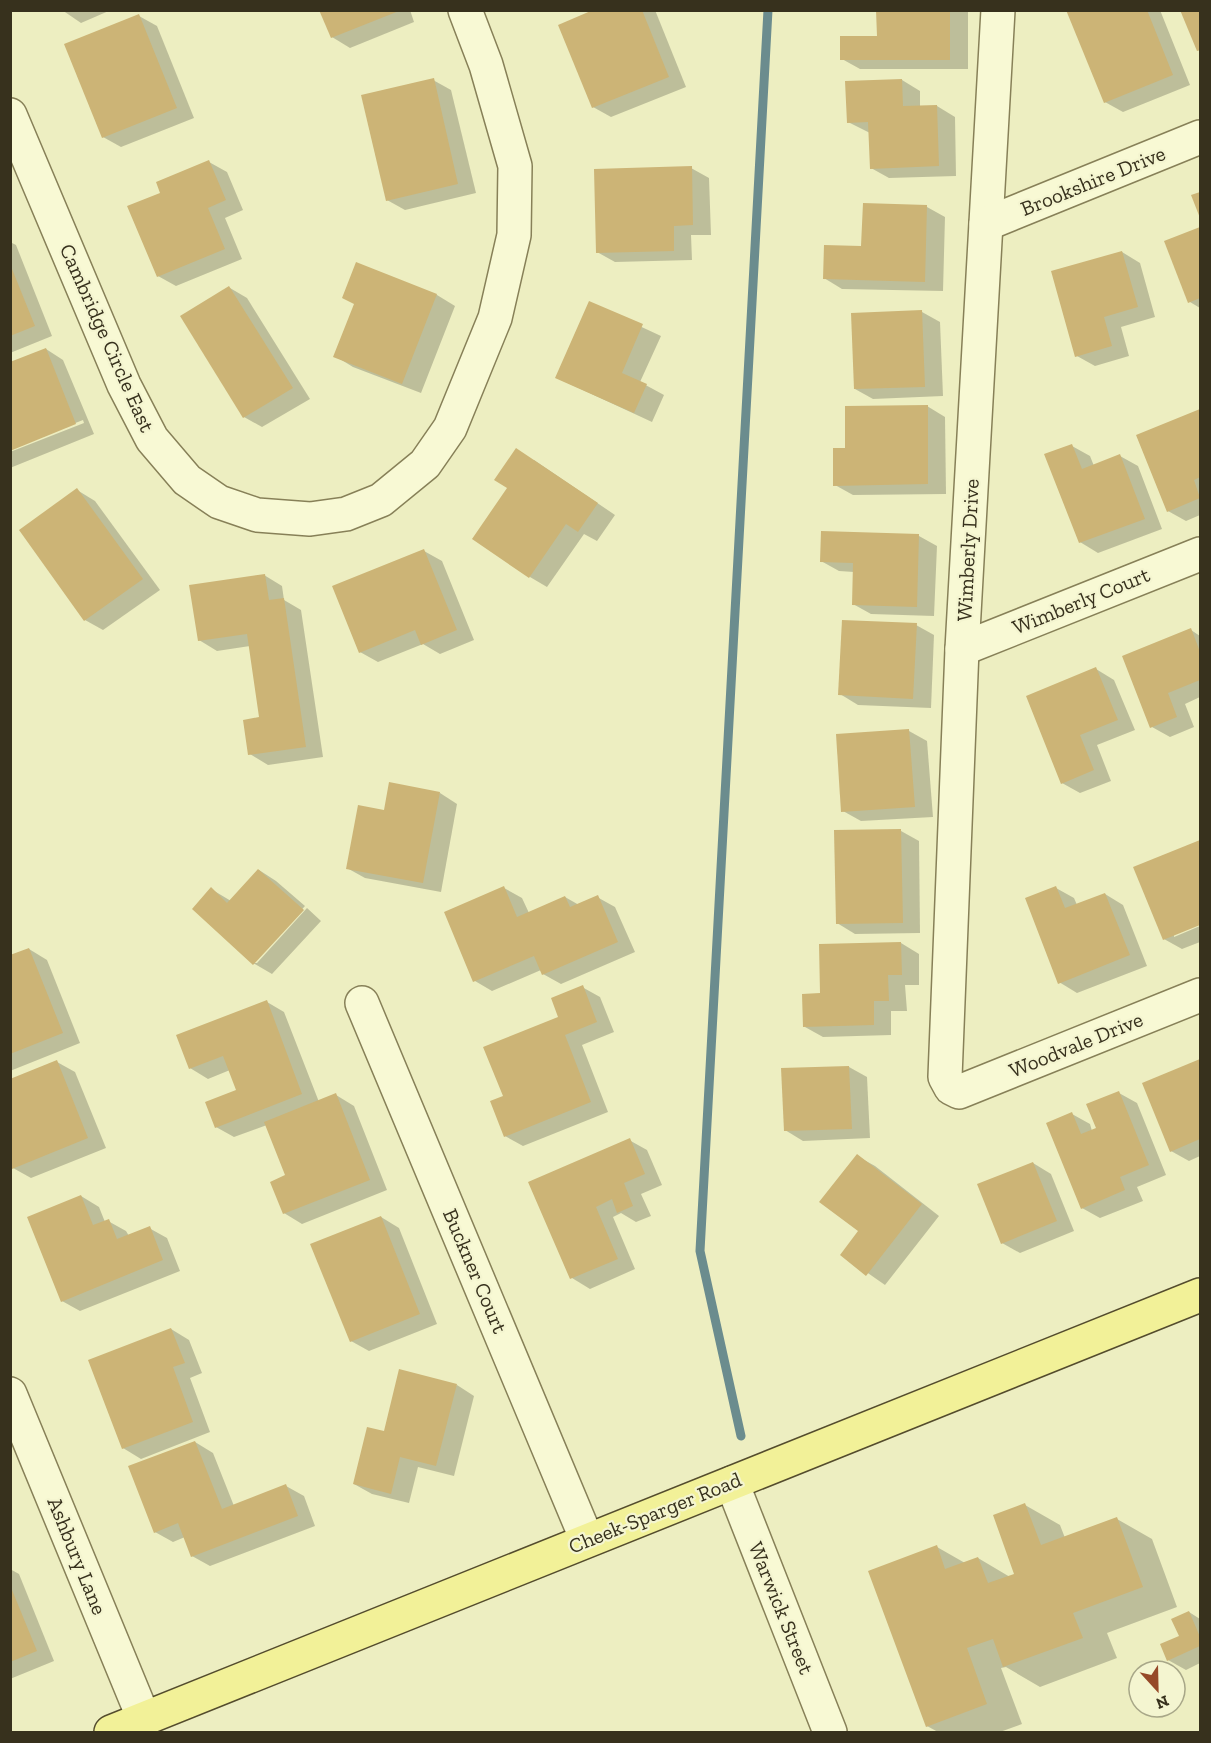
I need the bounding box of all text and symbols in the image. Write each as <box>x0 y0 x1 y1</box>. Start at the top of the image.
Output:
street label: Brookshire Drive <box>1017 140 1169 221</box>
street label: Cambridge Circle East <box>55 240 160 436</box>
street label: Wimberly Drive <box>951 478 984 622</box>
street label: Wimberly Court <box>1008 562 1153 639</box>
street label: Woodvale Drive <box>1005 1006 1146 1083</box>
street label: Buckner Court <box>438 1205 513 1337</box>
street label: Cheek-Sparger Road <box>565 1466 745 1559</box>
street label: Ashbury Lane <box>42 1493 112 1618</box>
street label: Warwick Street <box>744 1538 819 1678</box>
north arrow <box>1127 1659 1187 1719</box>
text: N <box>1153 1691 1172 1714</box>

